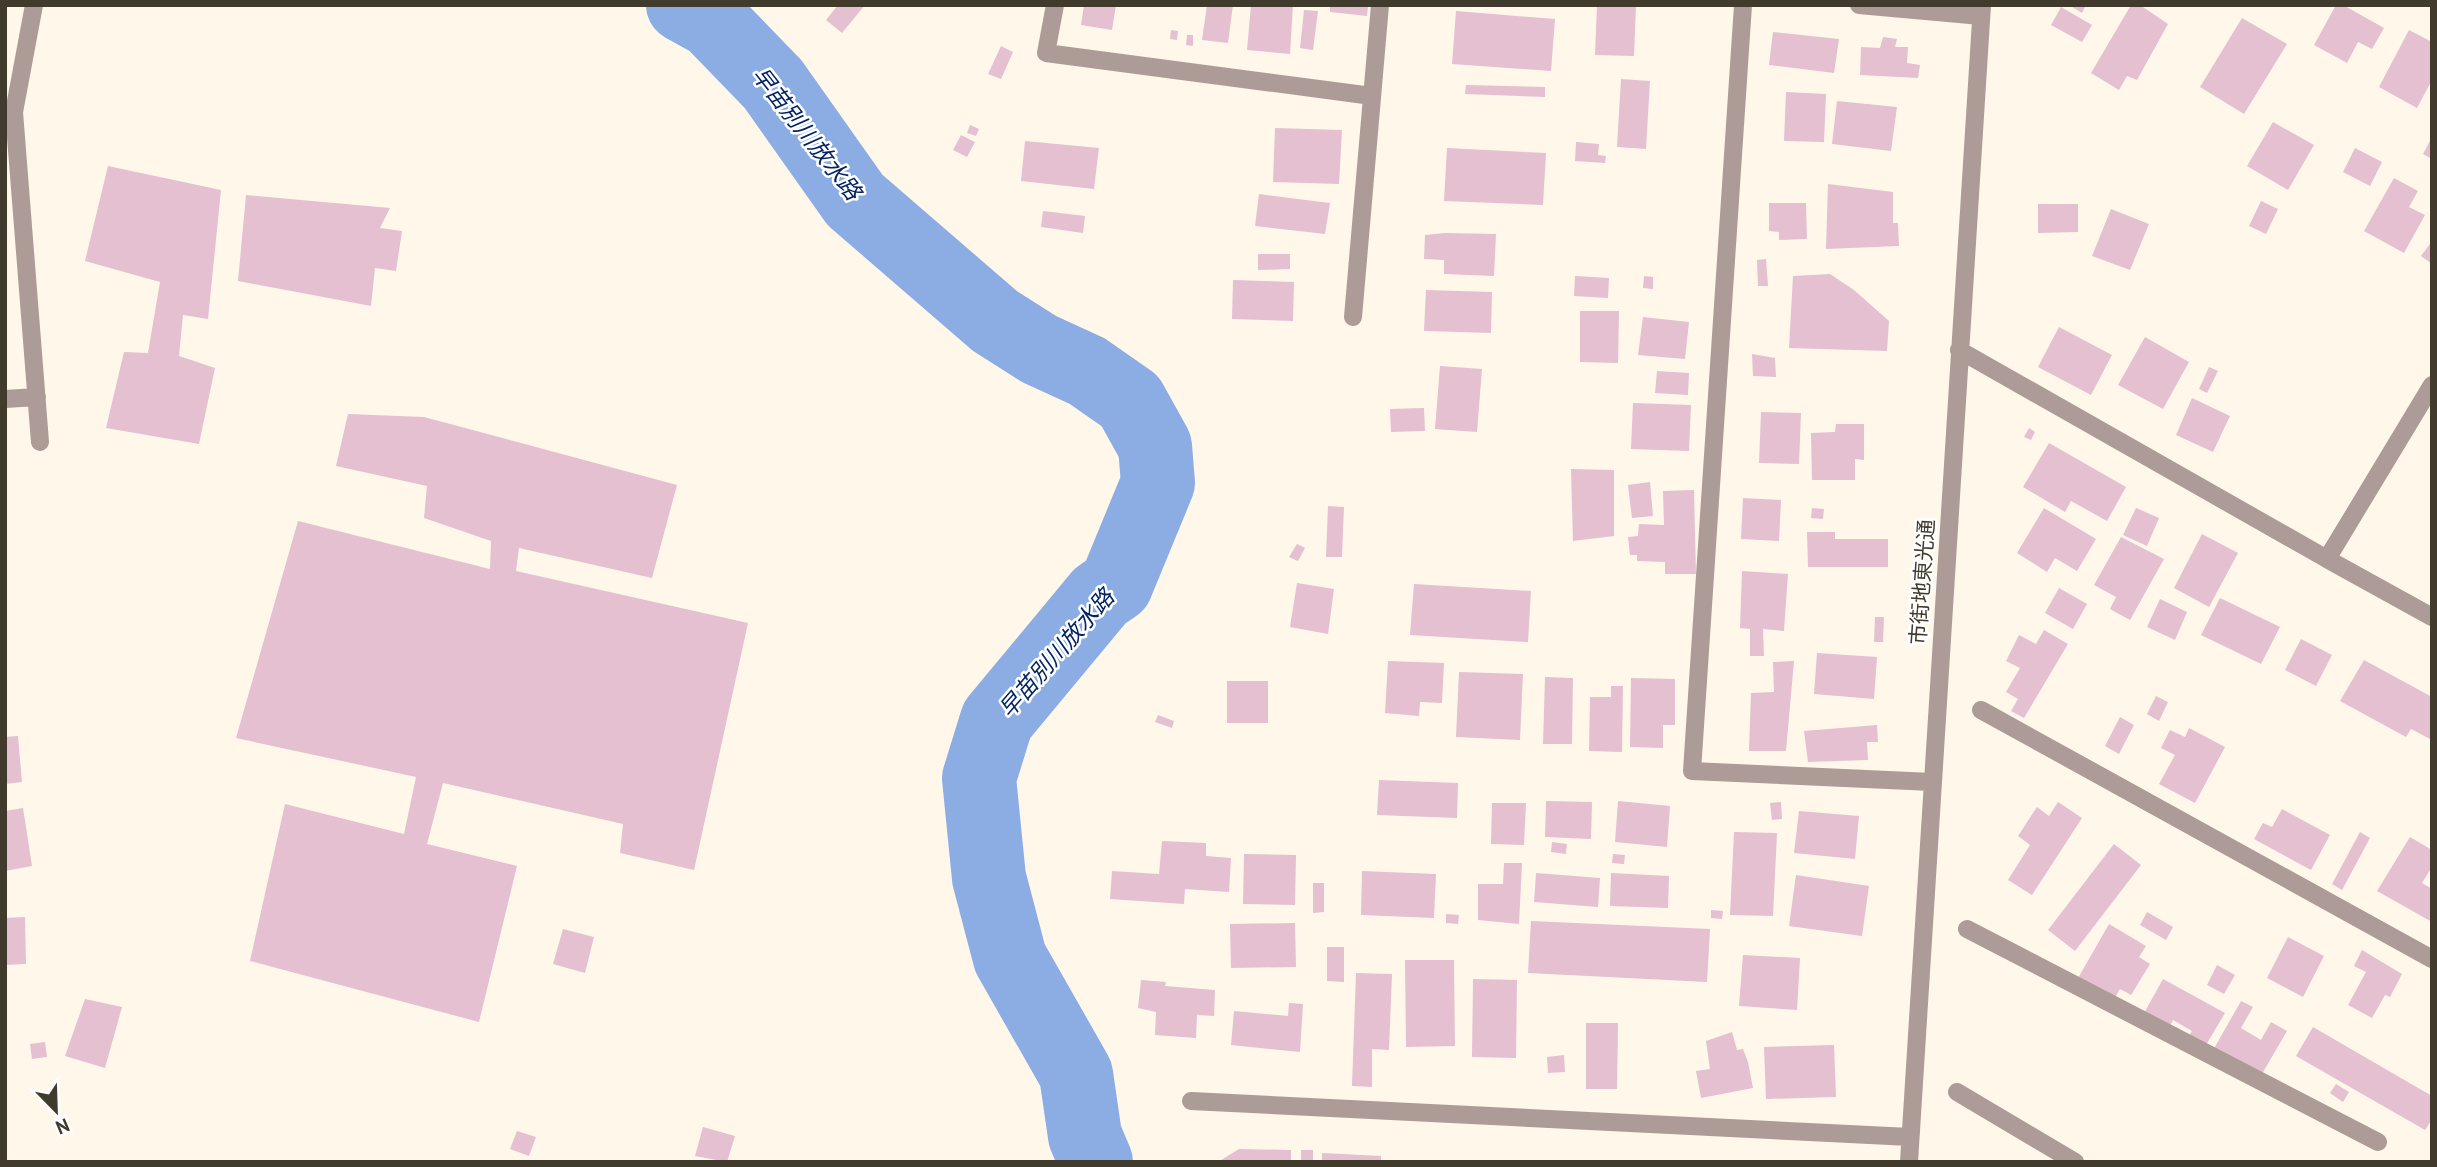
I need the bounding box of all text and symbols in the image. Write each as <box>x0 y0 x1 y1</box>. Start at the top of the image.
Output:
water label: 早苗別川放水路 <box>746 61 869 207</box>
street label: 市街地東光通 <box>1904 518 1940 646</box>
water label: 早苗別川放水路 <box>992 581 1121 723</box>
north arrow <box>21 1076 91 1146</box>
text: N <box>52 1113 73 1140</box>

